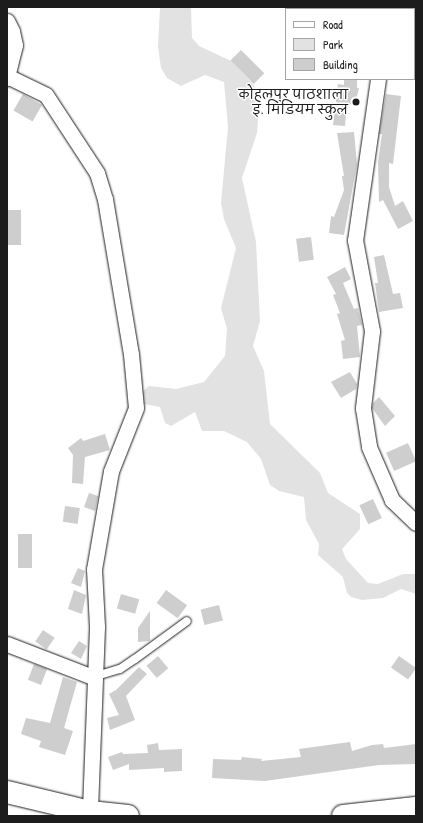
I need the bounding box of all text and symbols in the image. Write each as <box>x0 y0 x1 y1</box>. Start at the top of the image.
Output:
legend <box>285 8 415 80</box>
text: Road <box>323 16 343 33</box>
text: Park <box>323 36 343 53</box>
text: Building <box>323 56 358 73</box>
place label: कोहलपुर पाठशाला इ. मिडियम स्कुल <box>239 87 348 118</box>
marker: कोहलपुर पाठशाला इ. मिडियम स्कुल <box>351 97 361 107</box>

